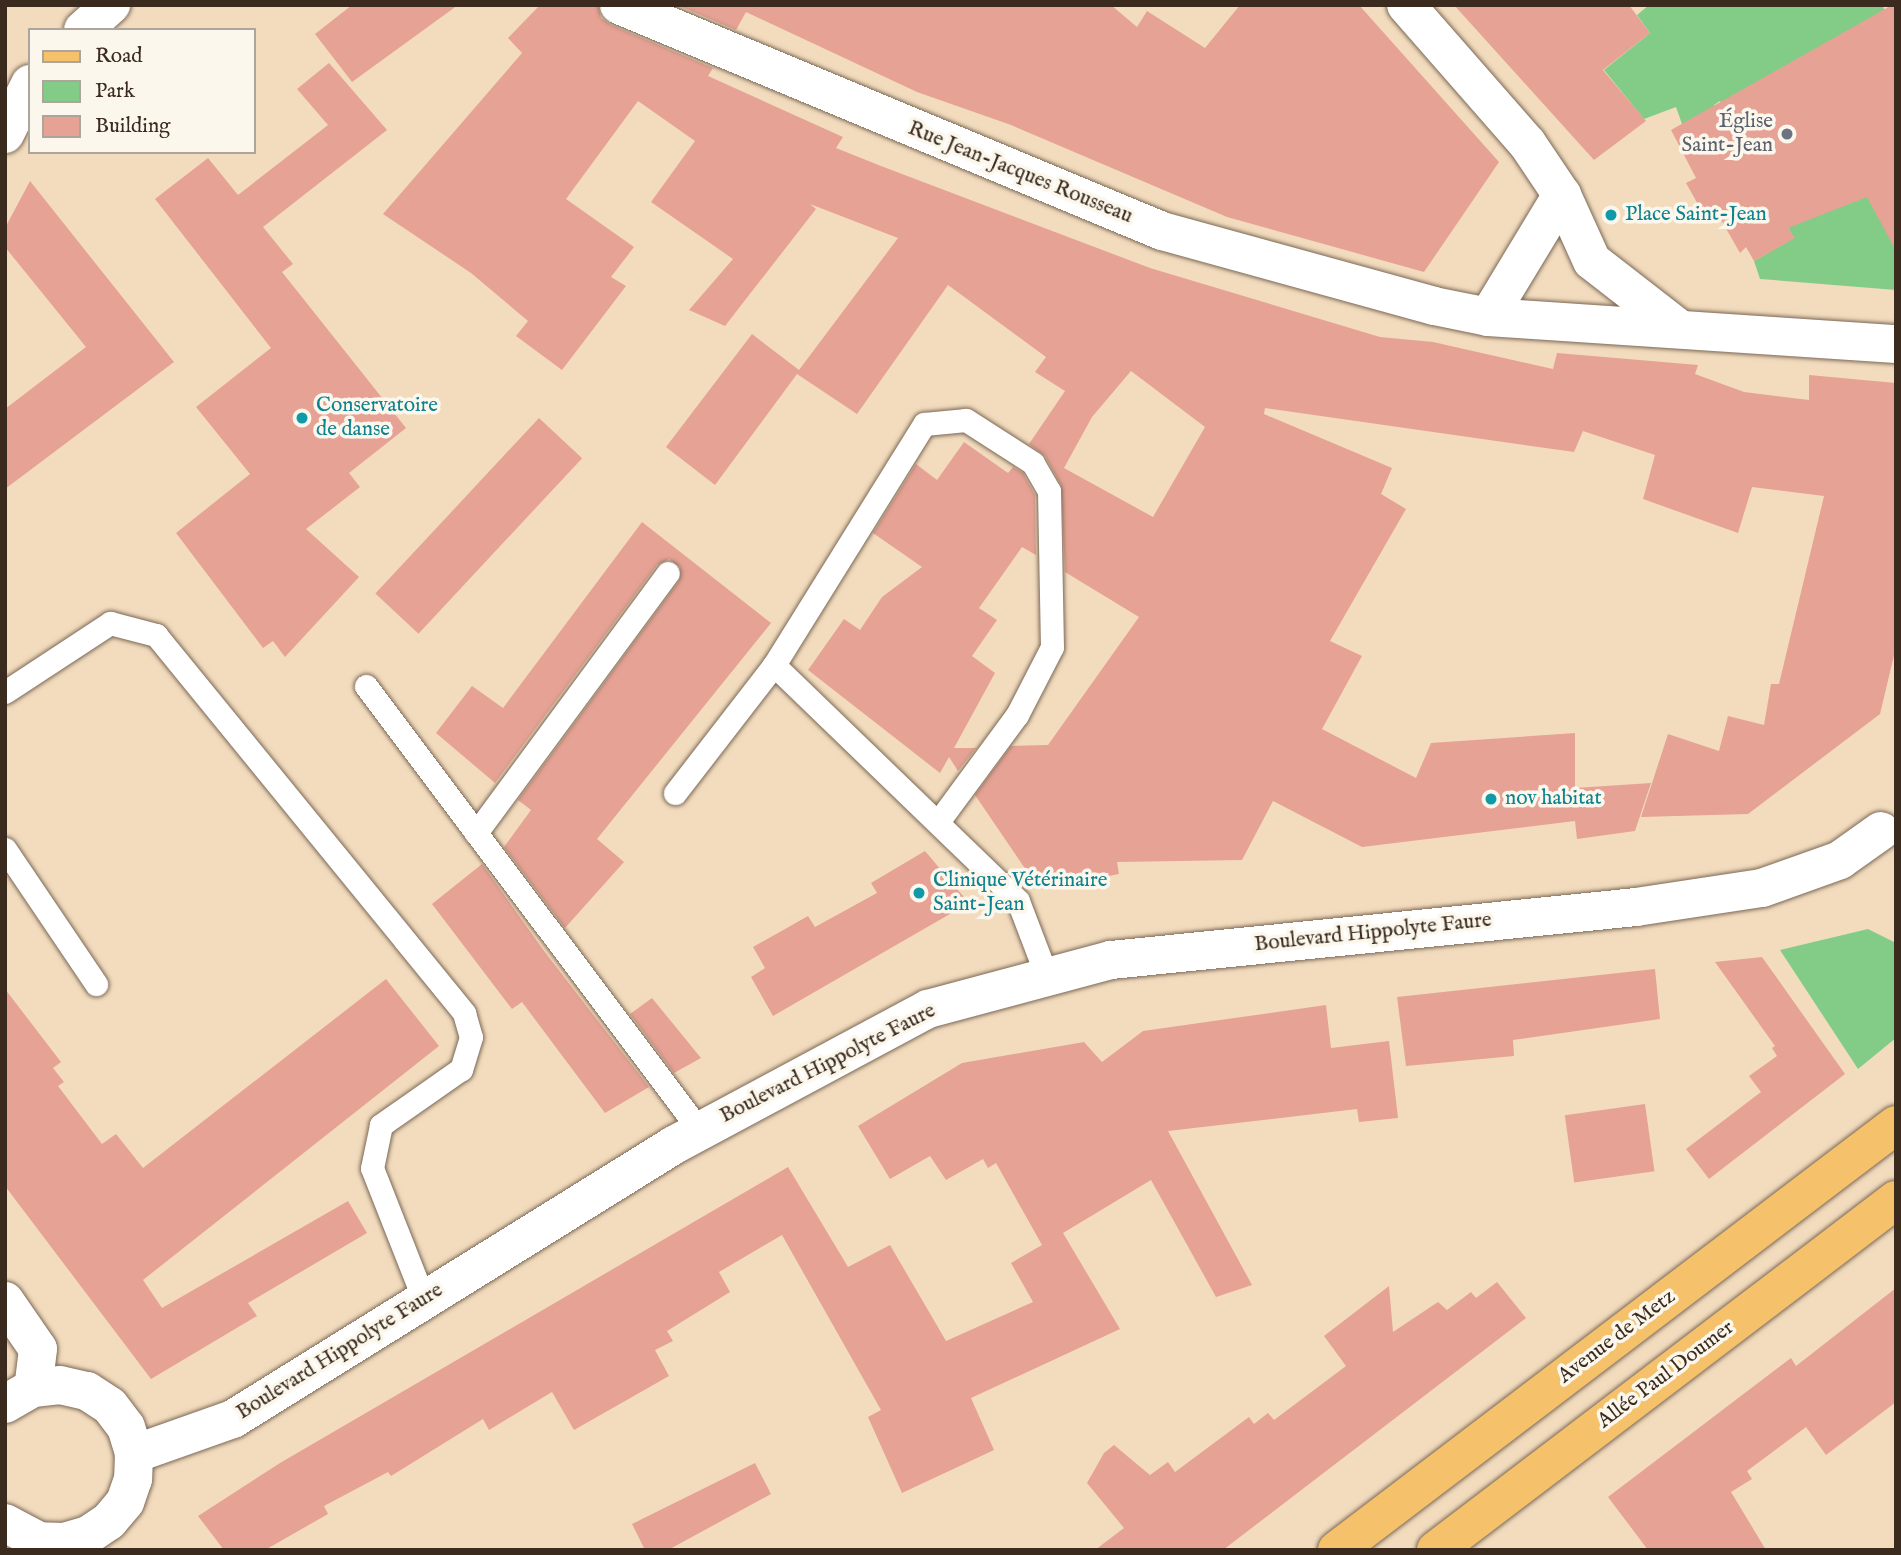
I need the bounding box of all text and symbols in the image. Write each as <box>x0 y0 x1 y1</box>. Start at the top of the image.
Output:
legend <box>28 28 256 154</box>
text: Road <box>95 43 142 70</box>
text: Park <box>95 78 135 105</box>
place label: Église Saint-Jean <box>1681 109 1773 159</box>
text: Building <box>95 113 170 140</box>
street label: Rue Jean-Jacques Rousseau <box>904 116 1136 230</box>
marker: Église Saint-Jean <box>1779 126 1795 142</box>
place label: Place Saint-Jean <box>1625 202 1767 228</box>
marker: Place Saint-Jean <box>1603 207 1619 223</box>
place label: Conservatoire de danse <box>316 393 438 443</box>
marker: Conservatoire de danse <box>294 410 310 426</box>
place label: nov habitat <box>1505 786 1602 812</box>
marker: nov habitat <box>1483 791 1499 807</box>
place label: Clinique Vétérinaire Saint-Jean <box>933 868 1107 918</box>
marker: Clinique Vétérinaire Saint-Jean <box>911 885 927 901</box>
street label: Boulevard Hippolyte Faure <box>1253 908 1493 958</box>
street label: Boulevard Hippolyte Faure <box>716 999 940 1129</box>
street label: Boulevard Hippolyte Faure <box>232 1278 448 1426</box>
street label: Avenue de Metz <box>1553 1285 1681 1389</box>
street label: Allée Paul Doumer <box>1593 1316 1739 1434</box>

